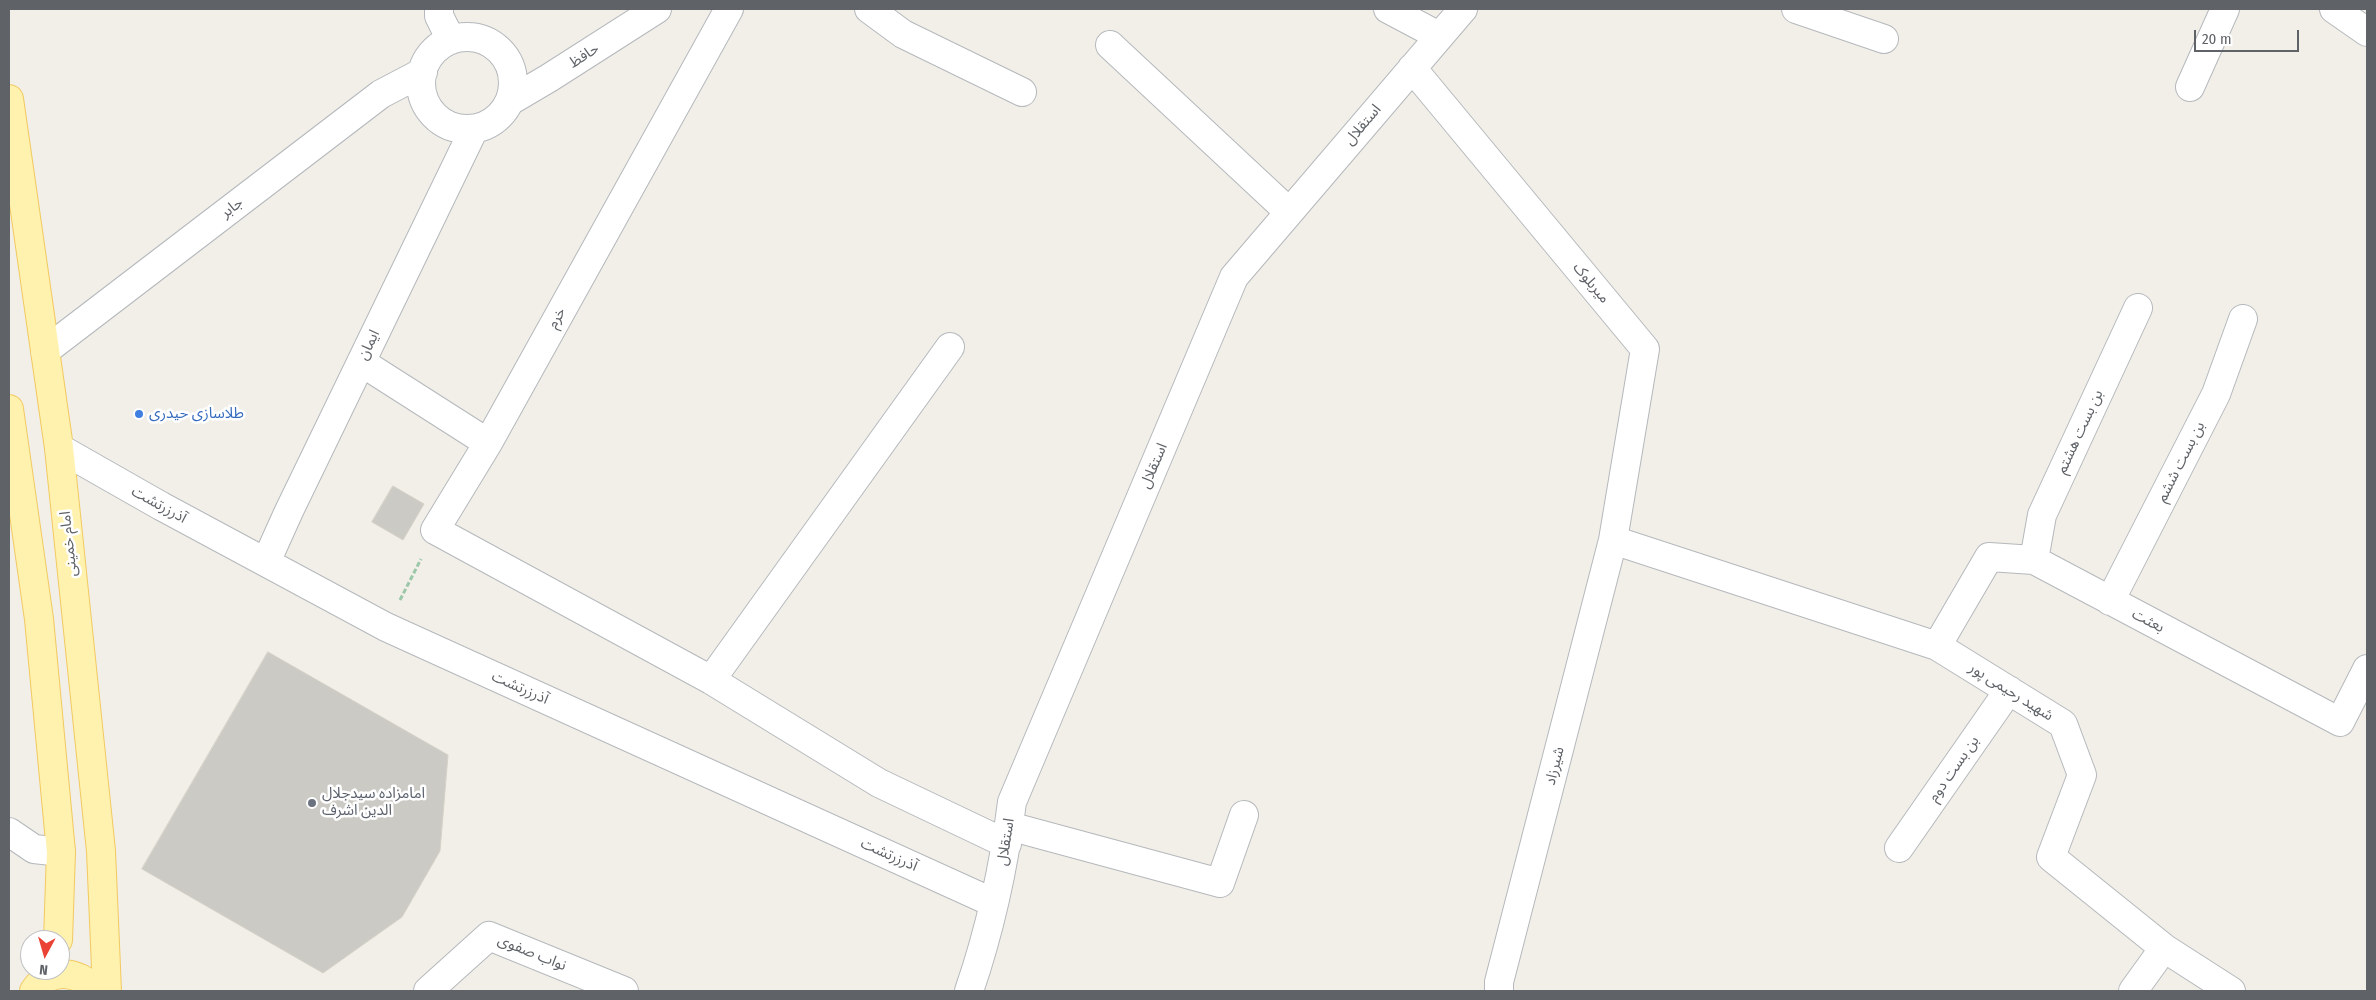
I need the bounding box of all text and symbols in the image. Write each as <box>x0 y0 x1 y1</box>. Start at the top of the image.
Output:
scale bar <box>2196 20 2301 52</box>
text: 20 m <box>2202 30 2232 48</box>
street label: حافظ <box>566 40 602 72</box>
street label: استقلال <box>1341 101 1385 149</box>
street label: جابر <box>217 194 247 222</box>
street label: میربلوک <box>1569 259 1613 307</box>
street label: خرم <box>544 304 570 332</box>
street label: ایمان <box>354 327 384 363</box>
street label: بن بست هشتم <box>2053 387 2107 477</box>
place label: طلاسازی حیدری <box>149 405 244 423</box>
marker: طلاسازی حیدری <box>133 408 145 420</box>
street label: بن بست ششم <box>2153 419 2209 505</box>
street label: استقلال <box>1136 441 1172 491</box>
street label: آذرزرتشت <box>128 482 190 528</box>
street label: امام خمینی <box>57 510 81 578</box>
street label: بعثت <box>2129 605 2167 637</box>
street label: شهید رحیمی پور <box>1965 659 2057 725</box>
street label: آذرزرتشت <box>489 667 551 709</box>
street label: بن بست دوم <box>1925 733 1983 805</box>
street label: شیرزاد <box>1542 745 1568 787</box>
place label: امامزاده سیدجلال الدین اشرف <box>322 785 425 820</box>
marker: امامزاده سیدجلال الدین اشرف <box>306 797 318 809</box>
street label: استقلال <box>993 817 1019 867</box>
street label: آذرزرتشت <box>858 834 920 876</box>
north arrow <box>20 930 70 980</box>
street label: نواب صفوی <box>495 931 569 975</box>
text: N <box>38 961 49 978</box>

